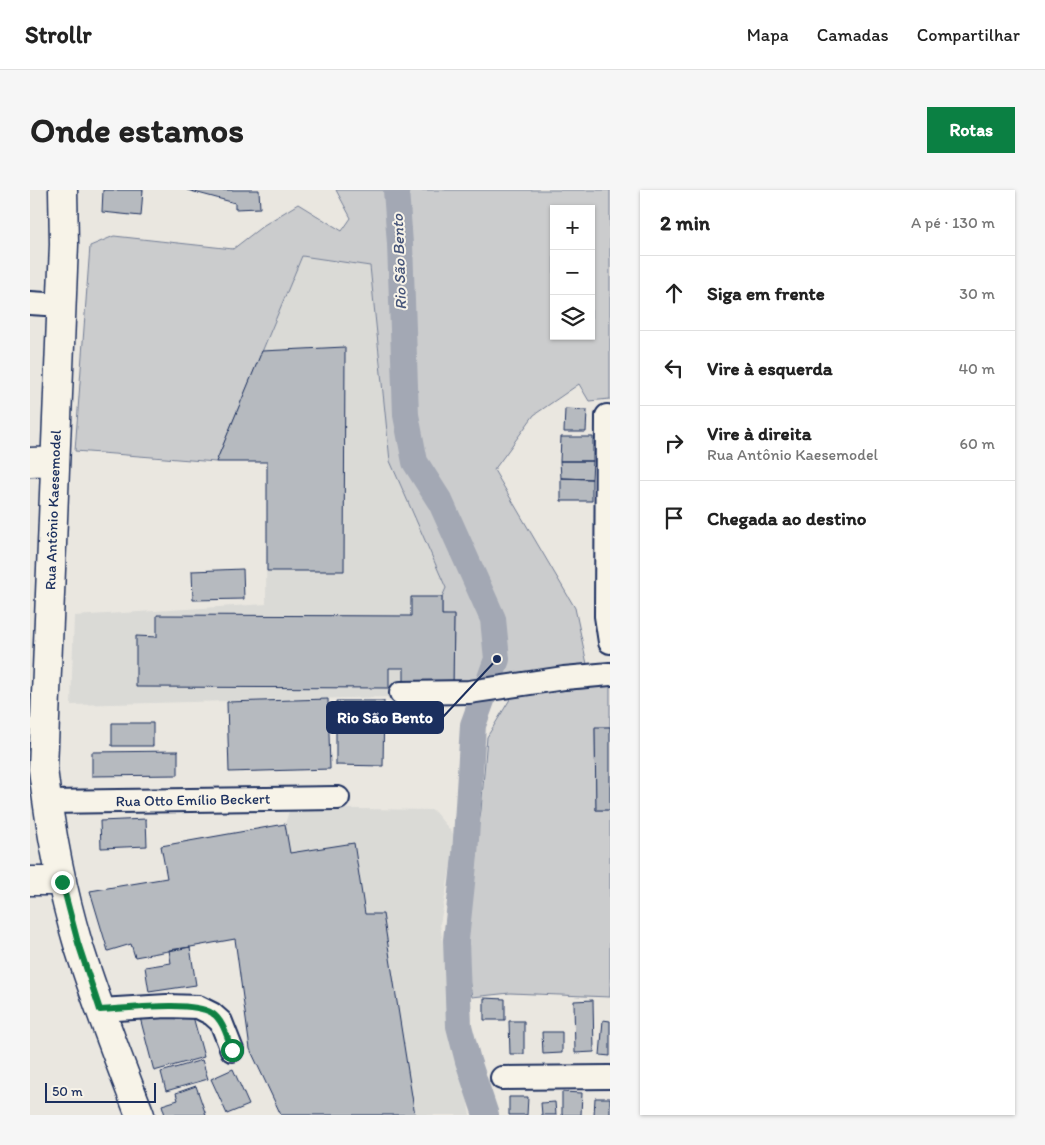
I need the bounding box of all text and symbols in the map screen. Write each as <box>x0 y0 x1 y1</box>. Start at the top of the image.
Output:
text: Strollr <box>25 20 91 49</box>
text: Mapa <box>747 24 789 46</box>
text: Camadas <box>817 24 889 46</box>
text: Compartilhar <box>917 24 1020 46</box>
button: Rotas <box>927 107 1015 153</box>
text: Onde estamos <box>30 109 244 151</box>
map controls <box>550 205 595 340</box>
button: + <box>550 205 595 250</box>
text: 2 min <box>660 210 710 235</box>
water label: Rio São Bento <box>388 213 410 310</box>
text: A pé · 130 m <box>911 213 995 232</box>
button: − <box>550 250 595 295</box>
icon: ahead <box>660 279 688 307</box>
text: Siga em frente <box>707 282 825 305</box>
text: 30 m <box>959 284 995 303</box>
button: layers <box>550 295 595 340</box>
icon: left <box>660 354 688 382</box>
text: Vire à esquerda <box>707 357 833 380</box>
text: 40 m <box>958 359 995 378</box>
text: Vire à direita <box>707 422 812 445</box>
street label: Rua Antônio Kaesemodel <box>41 429 65 590</box>
icon: right <box>660 429 688 457</box>
text: 60 m <box>960 434 995 453</box>
text: Rua Antônio Kaesemodel <box>707 445 878 464</box>
icon: arrive <box>660 504 688 532</box>
text: Chegada ao destino <box>707 507 866 530</box>
callout: Rio São Bento <box>327 702 443 733</box>
text: Rio São Bento <box>337 708 433 727</box>
street label: Rua Otto Emílio Beckert <box>116 790 271 810</box>
route end <box>51 871 74 894</box>
route start <box>221 1039 244 1062</box>
scale bar <box>45 1080 156 1103</box>
text: 50 m <box>52 1083 83 1100</box>

